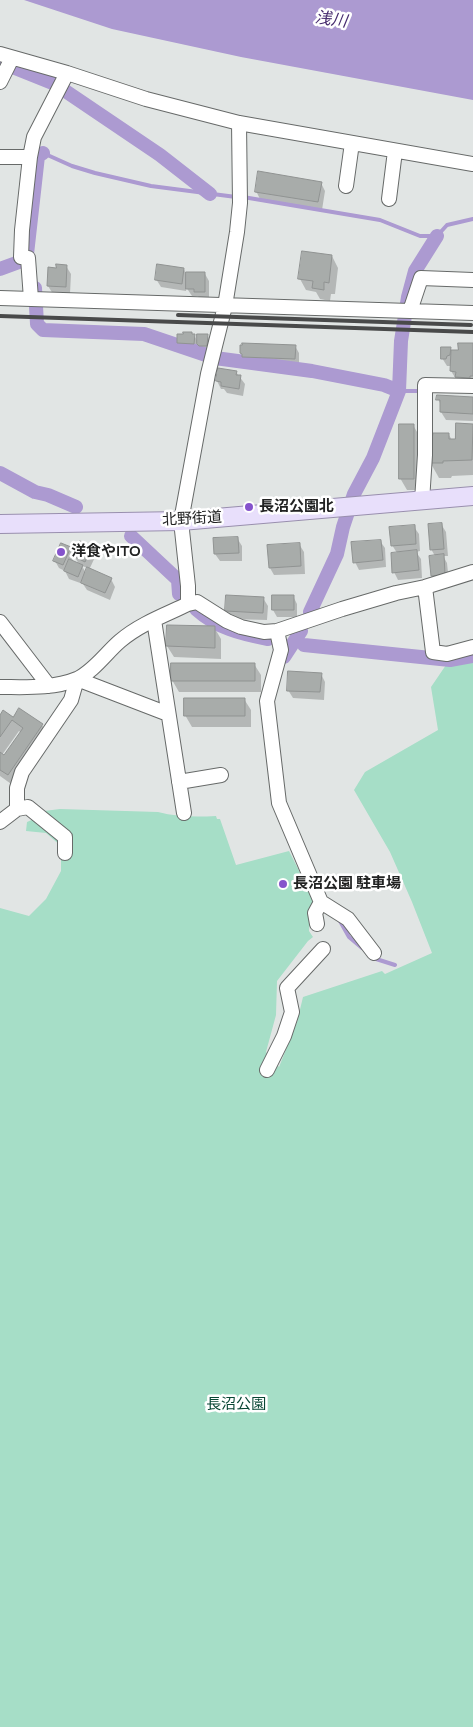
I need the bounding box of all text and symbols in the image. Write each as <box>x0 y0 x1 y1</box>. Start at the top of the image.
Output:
water label: 浅川 <box>314 8 348 32</box>
place label: 長沼公園北 <box>259 498 334 516</box>
marker: 長沼公園北 <box>243 501 255 513</box>
street label: 北野街道 <box>162 508 222 530</box>
place label: 洋食やITO <box>71 543 141 561</box>
marker: 洋食やITO <box>55 546 67 558</box>
place label: 長沼公園 駐車場 <box>293 875 401 893</box>
marker: 長沼公園 駐車場 <box>277 878 289 890</box>
park label: 長沼公園 <box>206 1396 266 1414</box>

